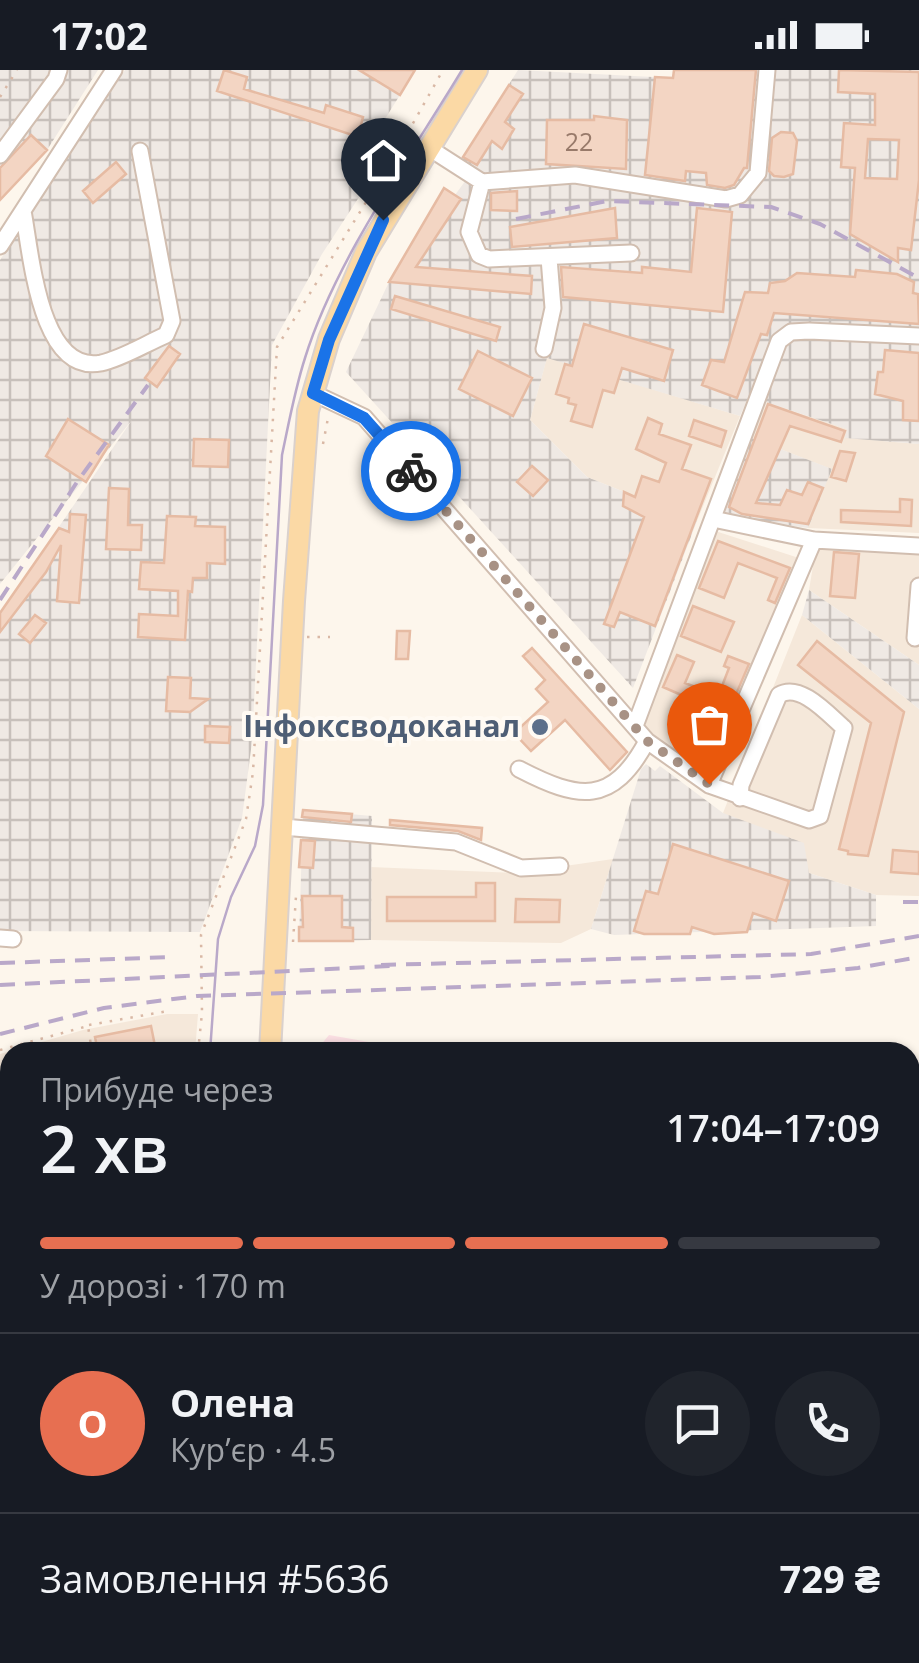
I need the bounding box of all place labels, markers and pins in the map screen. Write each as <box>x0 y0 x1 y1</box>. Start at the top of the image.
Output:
pin <box>341 118 426 221</box>
pin <box>667 682 752 785</box>
place label: Інфоксводоканал <box>243 705 520 746</box>
marker: Інфоксводоканал <box>529 716 551 738</box>

